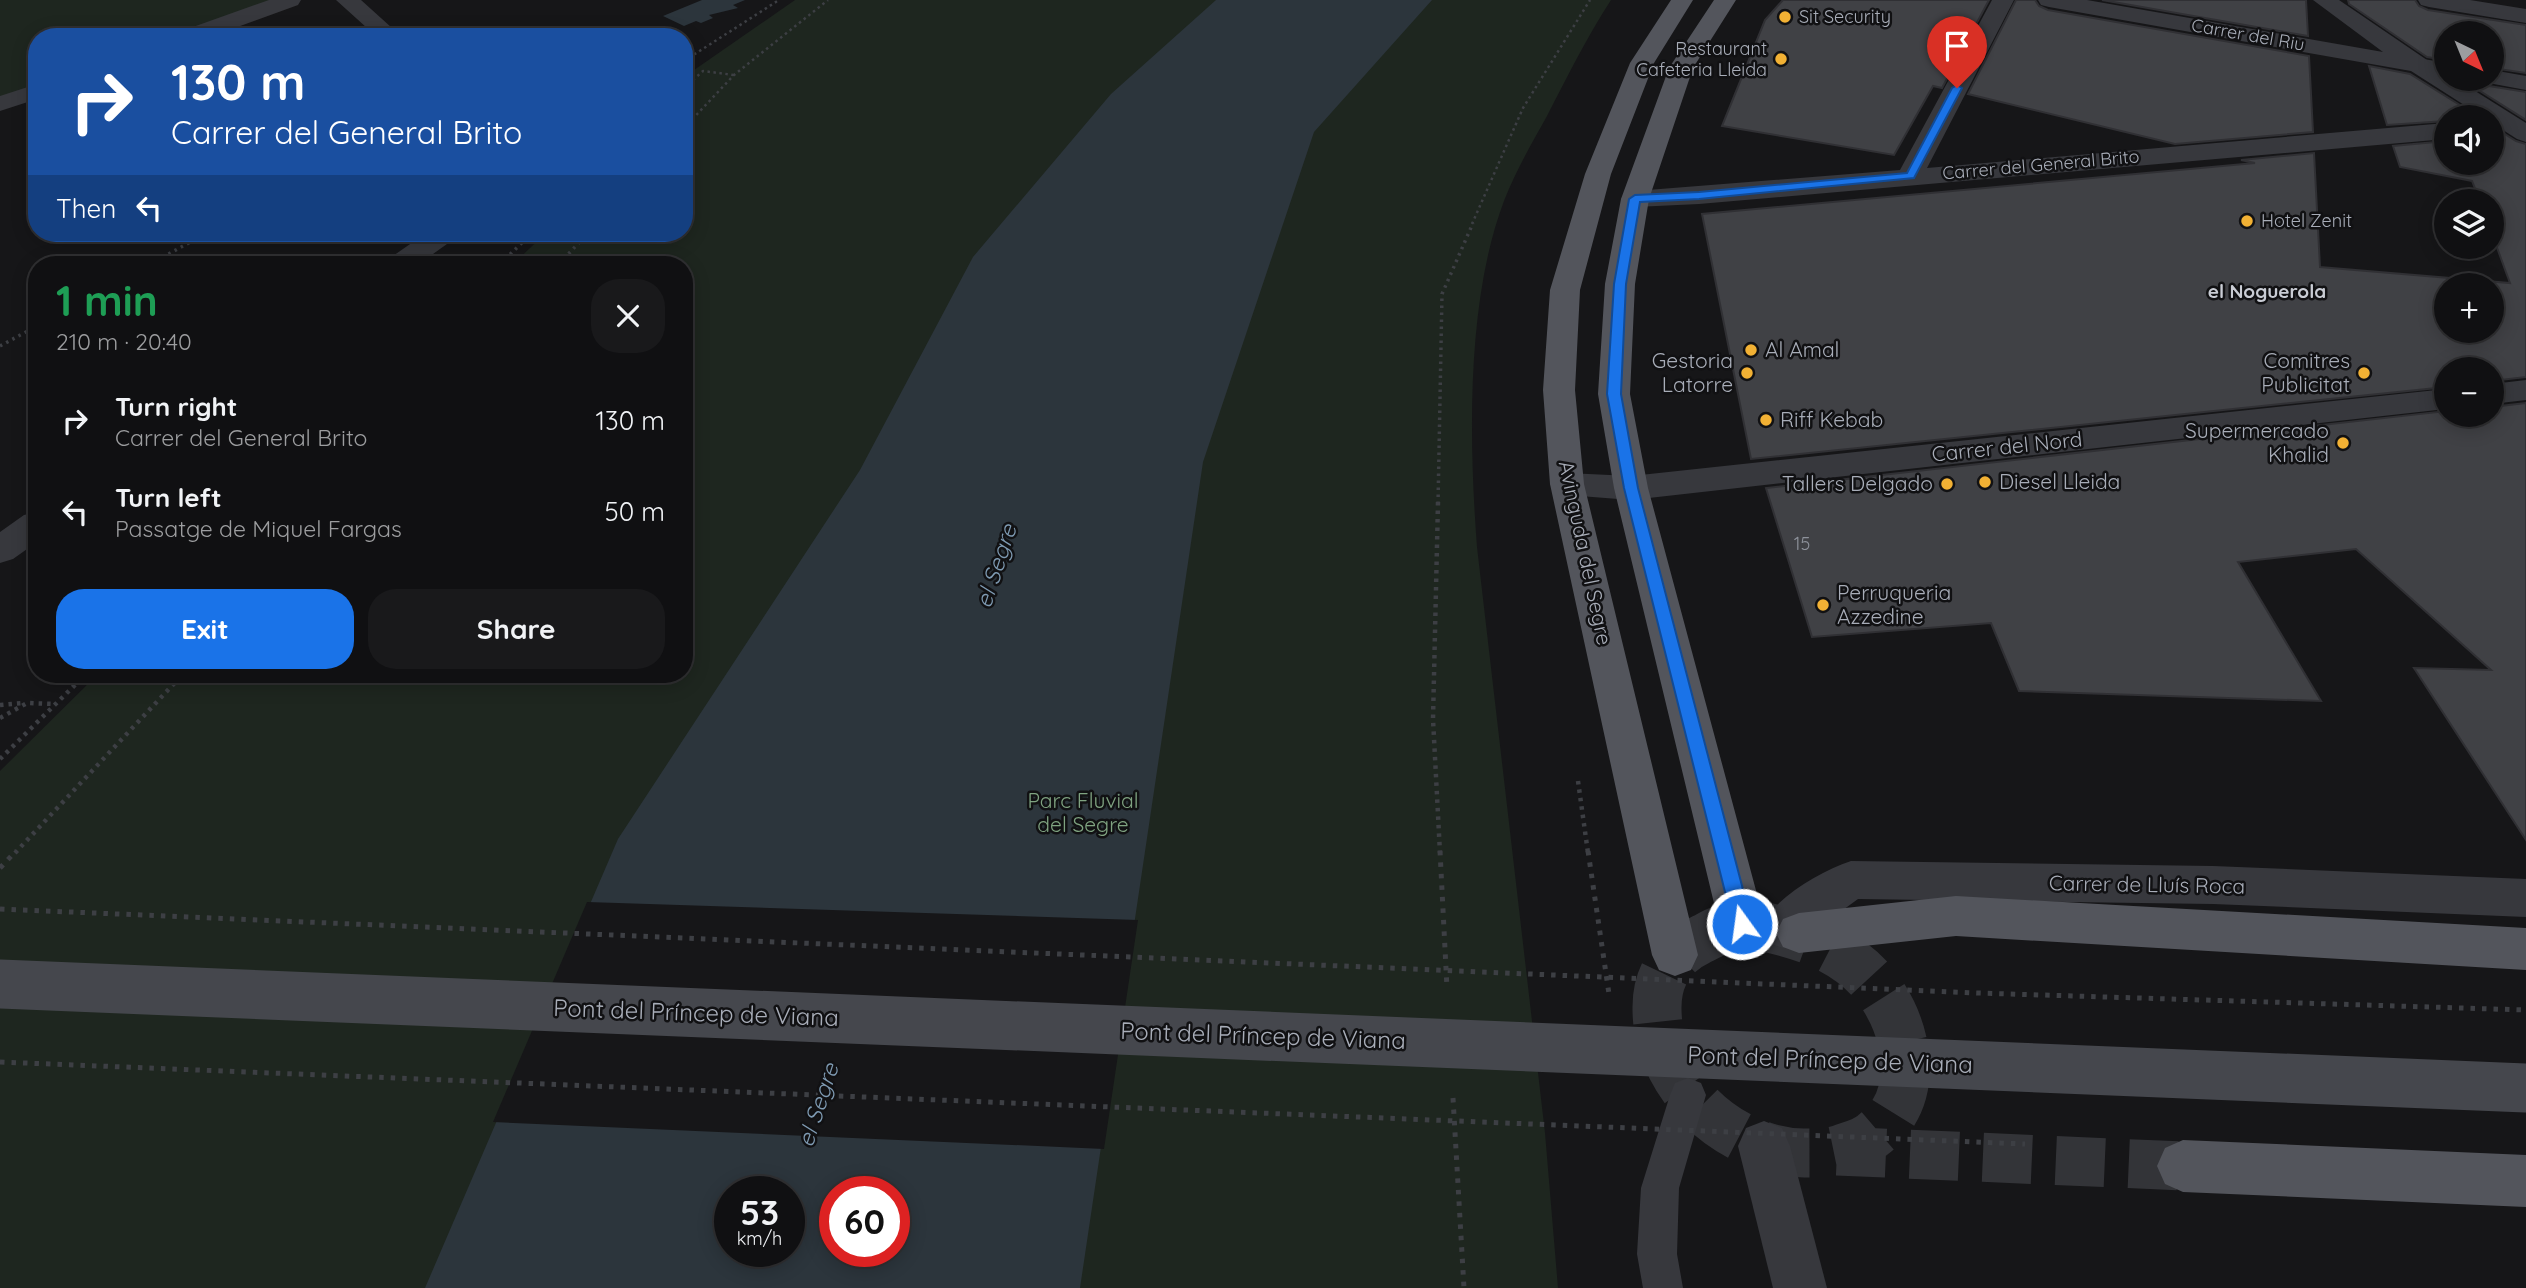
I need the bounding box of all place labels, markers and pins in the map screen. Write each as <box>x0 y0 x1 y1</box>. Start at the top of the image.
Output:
place label: Sit Security <box>1799 5 1891 28</box>
marker: Sit Security <box>1777 9 1793 25</box>
pin <box>1927 16 1987 88</box>
place label: Restaurant Cafeteria Lleida <box>1636 37 1767 81</box>
marker: Restaurant Cafeteria Lleida <box>1773 51 1789 67</box>
place label: Hotel Zenit <box>2261 209 2352 232</box>
marker: Hotel Zenit <box>2239 213 2255 229</box>
place label: Al Amal <box>1765 336 1839 362</box>
marker: Al Amal <box>1743 342 1759 358</box>
place label: Gestoria Latorre <box>1652 347 1733 397</box>
place label: Comitres Publicitat <box>2261 347 2350 397</box>
marker: Gestoria Latorre <box>1739 365 1755 381</box>
marker: Comitres Publicitat <box>2356 365 2372 381</box>
place label: Riff Kebab <box>1780 406 1883 432</box>
marker: Riff Kebab <box>1758 412 1774 428</box>
place label: Supermercado Khalid <box>2185 417 2329 467</box>
marker: Supermercado Khalid <box>2335 435 2351 451</box>
place label: Diesel Lleida <box>1999 468 2120 494</box>
place label: Tallers Delgado <box>1782 470 1933 496</box>
marker: Diesel Lleida <box>1977 474 1993 490</box>
marker: Tallers Delgado <box>1939 476 1955 492</box>
place label: Perruqueria Azzedine <box>1837 579 1951 629</box>
marker: Perruqueria Azzedine <box>1815 597 1831 613</box>

